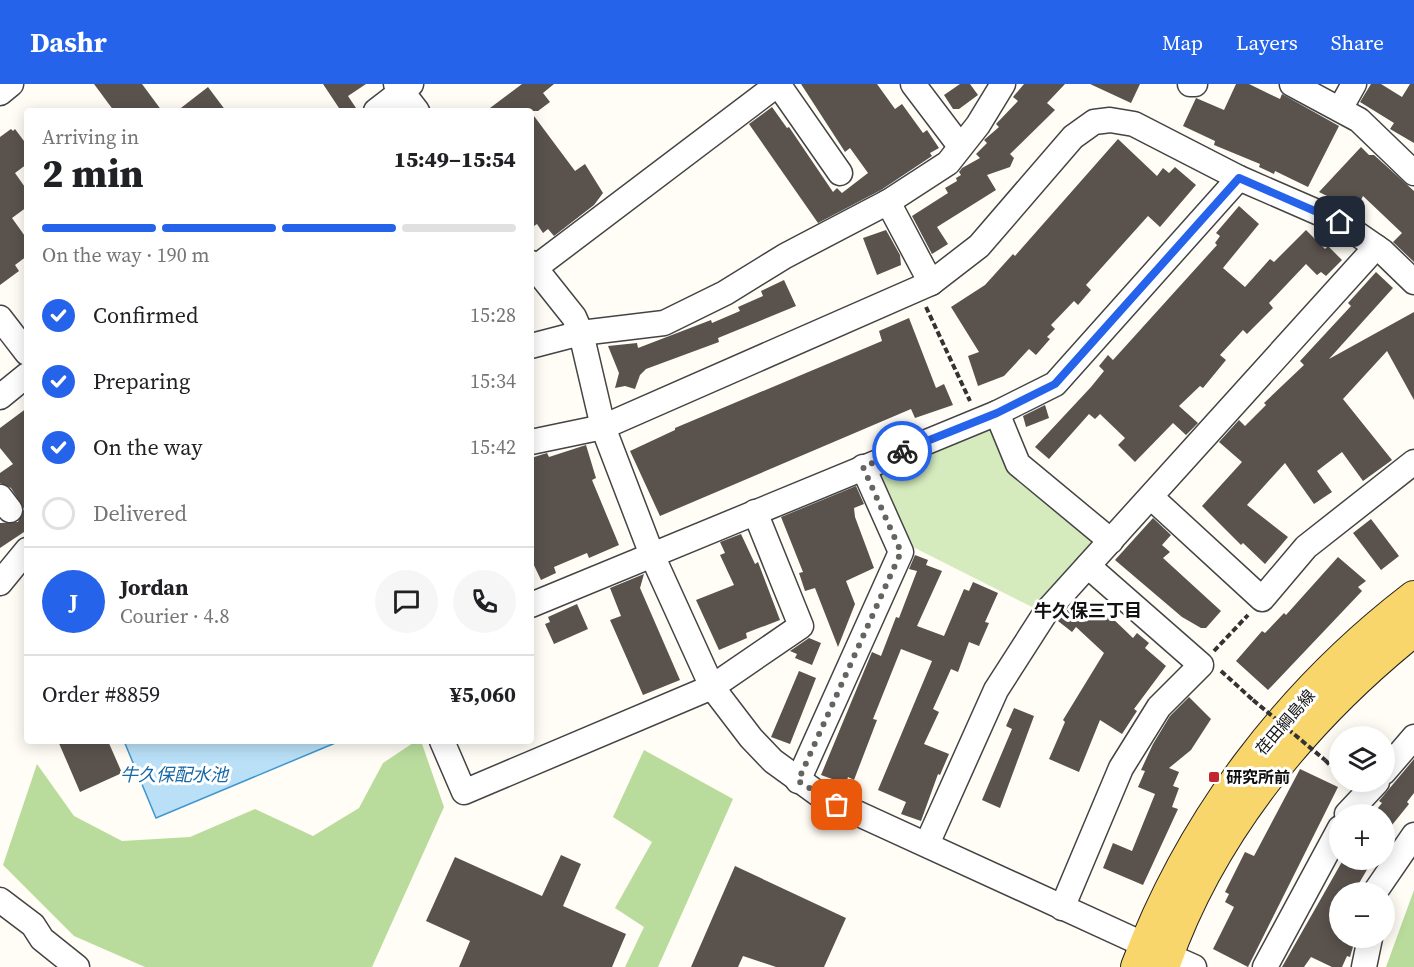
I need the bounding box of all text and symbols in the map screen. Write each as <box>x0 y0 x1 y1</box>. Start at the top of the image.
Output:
text: Dashr <box>30 23 107 61</box>
text: Map <box>1162 28 1203 57</box>
text: Layers <box>1236 28 1298 57</box>
text: Share <box>1331 28 1384 57</box>
text: Arriving in <box>42 123 139 151</box>
text: 15:49–15:54 <box>394 144 516 174</box>
text: 2 min <box>42 147 144 200</box>
pin <box>1314 196 1365 247</box>
icon: home <box>1323 205 1356 238</box>
text: On the way · 190 m <box>42 241 209 269</box>
icon: check <box>42 299 75 332</box>
text: Confirmed <box>93 300 198 330</box>
text: 15:28 <box>470 301 516 329</box>
icon: check <box>42 365 75 398</box>
text: Preparing <box>93 366 190 396</box>
text: 15:34 <box>470 367 516 395</box>
courier <box>872 421 932 481</box>
icon: check <box>42 431 75 464</box>
text: On the way <box>93 432 202 462</box>
text: 15:42 <box>470 433 516 461</box>
icon: bike <box>886 435 919 468</box>
text: Delivered <box>93 498 187 528</box>
button: chat <box>375 570 438 633</box>
button: phone <box>453 570 516 633</box>
text: Jordan <box>120 572 188 602</box>
text: J <box>69 586 78 616</box>
district label: 牛久保三丁目 <box>1034 598 1142 623</box>
text: Courier · 4.8 <box>120 602 229 630</box>
text: Order #8859 <box>42 679 160 709</box>
text: ¥5,060 <box>450 679 516 709</box>
street label: 荏田綱島線 <box>1250 685 1320 759</box>
map controls <box>1329 726 1395 948</box>
button: layers <box>1329 726 1395 792</box>
water label: 牛久保配水池 <box>120 762 230 787</box>
place label: 研究所前 <box>1226 766 1290 788</box>
marker: 研究所前 <box>1207 770 1221 784</box>
pin <box>811 779 862 830</box>
icon: bag <box>820 788 853 821</box>
button: + <box>1329 804 1395 870</box>
button: − <box>1329 882 1395 948</box>

